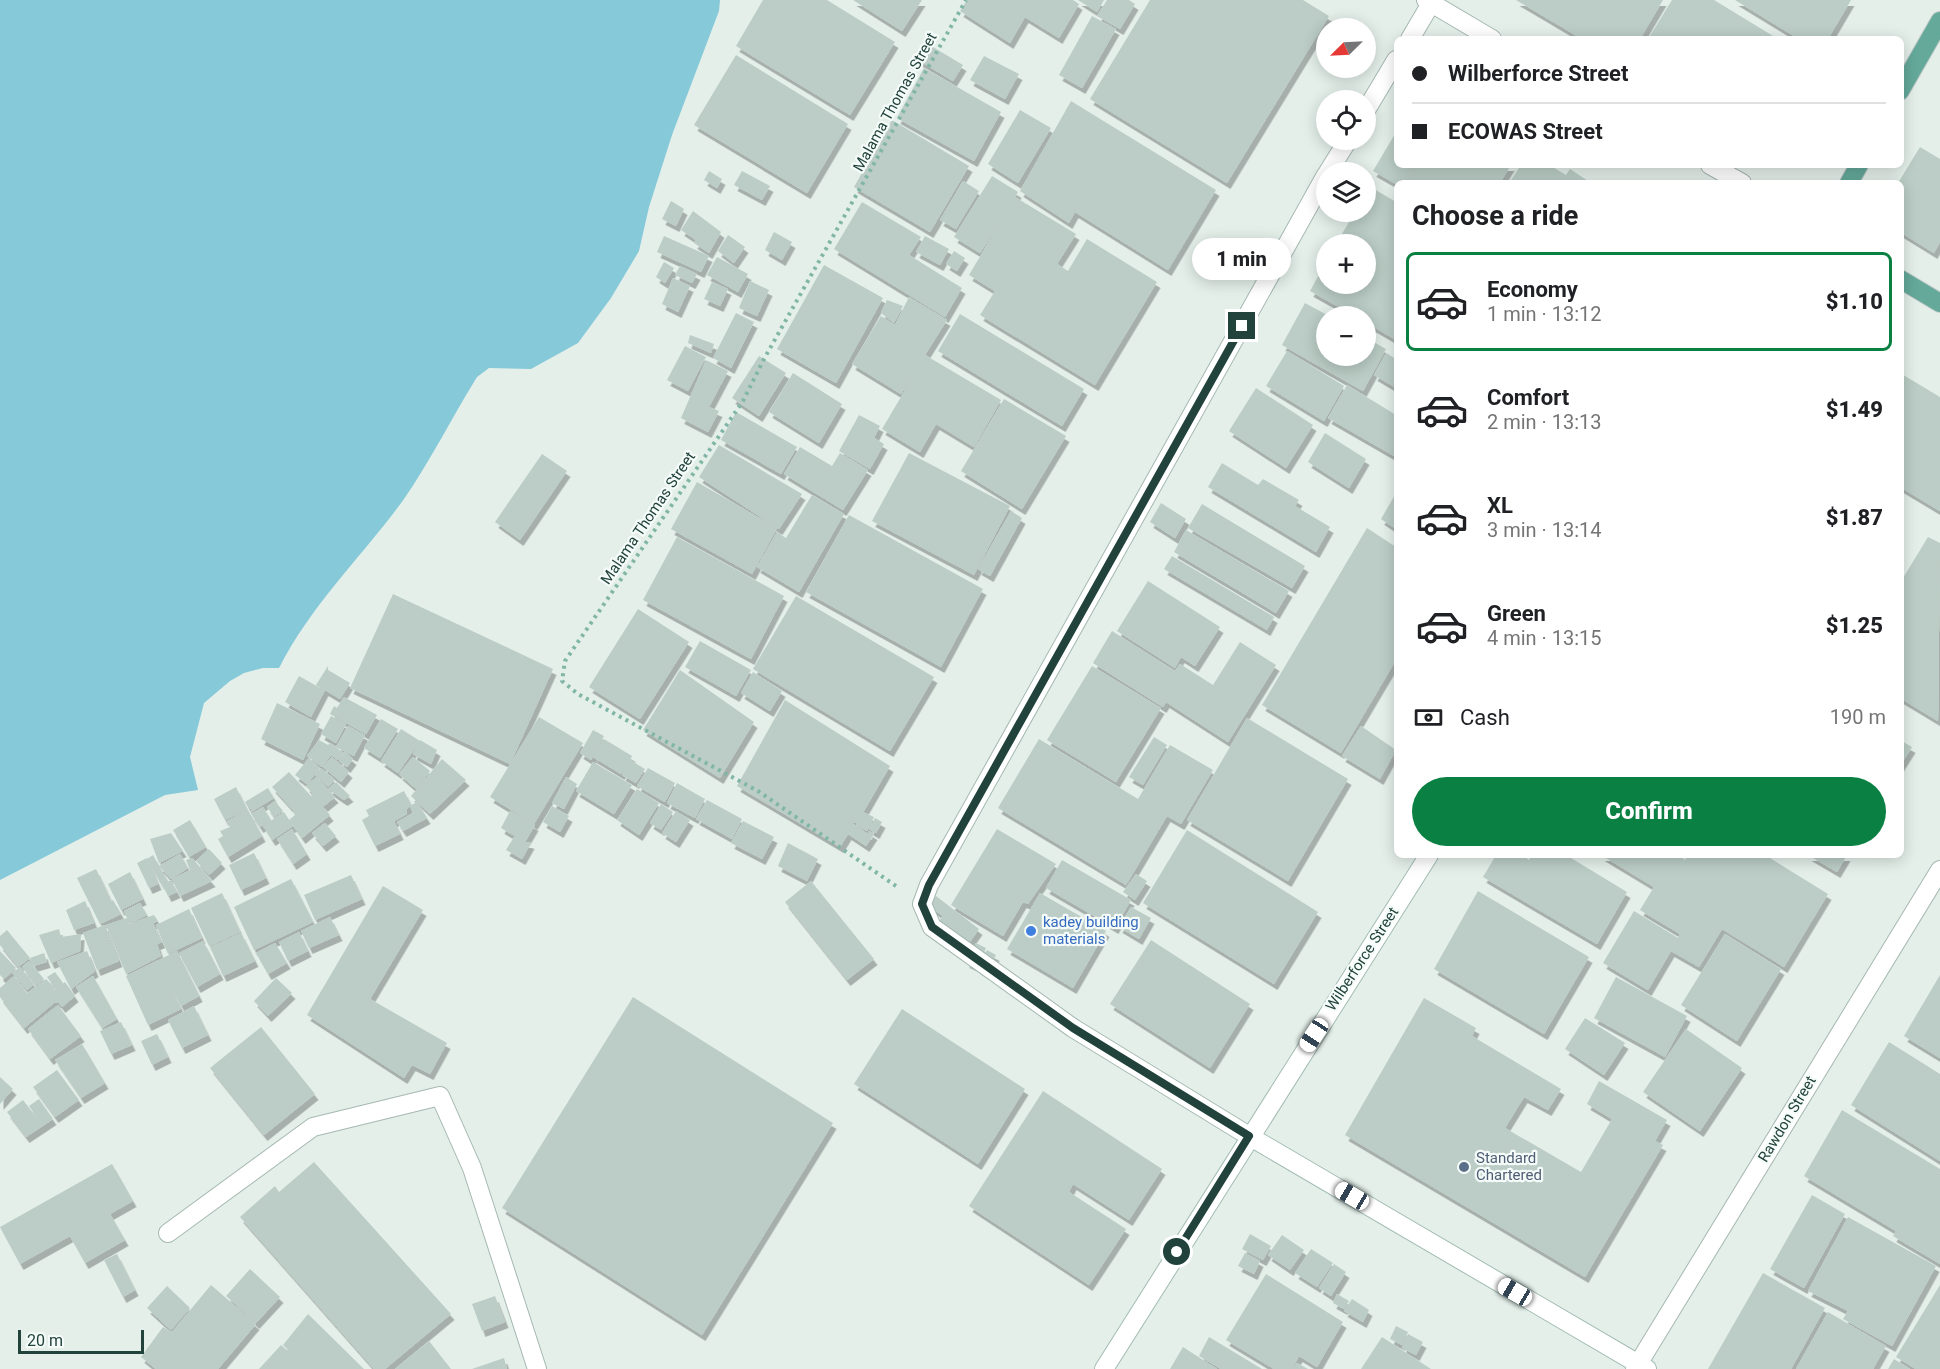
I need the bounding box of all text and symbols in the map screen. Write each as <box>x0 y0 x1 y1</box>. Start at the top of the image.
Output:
north arrow <box>1316 18 1376 78</box>
map controls <box>1316 18 1376 366</box>
street label: Malama Thomas Street <box>849 29 941 175</box>
text: Wilberforce Street <box>1448 61 1628 86</box>
button: locate <box>1316 90 1376 150</box>
text: ECOWAS Street <box>1448 119 1603 144</box>
button: layers <box>1316 162 1376 222</box>
text: Choose a ride <box>1412 200 1578 232</box>
button: + <box>1316 234 1376 294</box>
callout: 1 min <box>1192 239 1292 281</box>
text: 1 min <box>1216 247 1267 271</box>
icon: car <box>1415 275 1469 329</box>
text: Economy <box>1487 277 1578 302</box>
text: $1.10 <box>1826 289 1883 314</box>
text: 1 min · 13:12 <box>1487 302 1602 326</box>
button: − <box>1316 306 1376 366</box>
route end <box>1228 312 1255 339</box>
icon: car <box>1415 383 1469 437</box>
text: Comfort <box>1487 385 1569 410</box>
text: $1.49 <box>1826 397 1883 422</box>
text: 2 min · 13:13 <box>1487 410 1602 434</box>
street label: Malama Thomas Street <box>597 448 699 588</box>
icon: car <box>1415 491 1469 545</box>
text: XL <box>1487 493 1513 518</box>
text: $1.87 <box>1826 505 1883 530</box>
text: 3 min · 13:14 <box>1487 518 1602 542</box>
icon: car <box>1415 599 1469 653</box>
text: Green <box>1487 601 1546 626</box>
text: $1.25 <box>1826 613 1883 638</box>
text: 4 min · 13:15 <box>1487 626 1602 650</box>
icon: cash <box>1412 701 1445 734</box>
text: Cash <box>1460 705 1510 730</box>
text: 190 m <box>1830 705 1886 729</box>
button: Confirm <box>1412 777 1886 846</box>
street label: Wilberforce Street <box>1322 904 1402 1014</box>
place label: kadey building materials <box>1043 913 1139 948</box>
marker: kadey building materials <box>1024 924 1038 938</box>
car <box>1297 1015 1331 1055</box>
street label: Rawdon Street <box>1754 1073 1820 1165</box>
place label: Standard Chartered <box>1476 1149 1542 1184</box>
marker: Standard Chartered <box>1457 1160 1471 1174</box>
car <box>1332 1179 1372 1213</box>
route start <box>1163 1238 1190 1265</box>
car <box>1495 1275 1535 1309</box>
scale bar <box>18 1327 144 1354</box>
text: 20 m <box>27 1331 63 1350</box>

